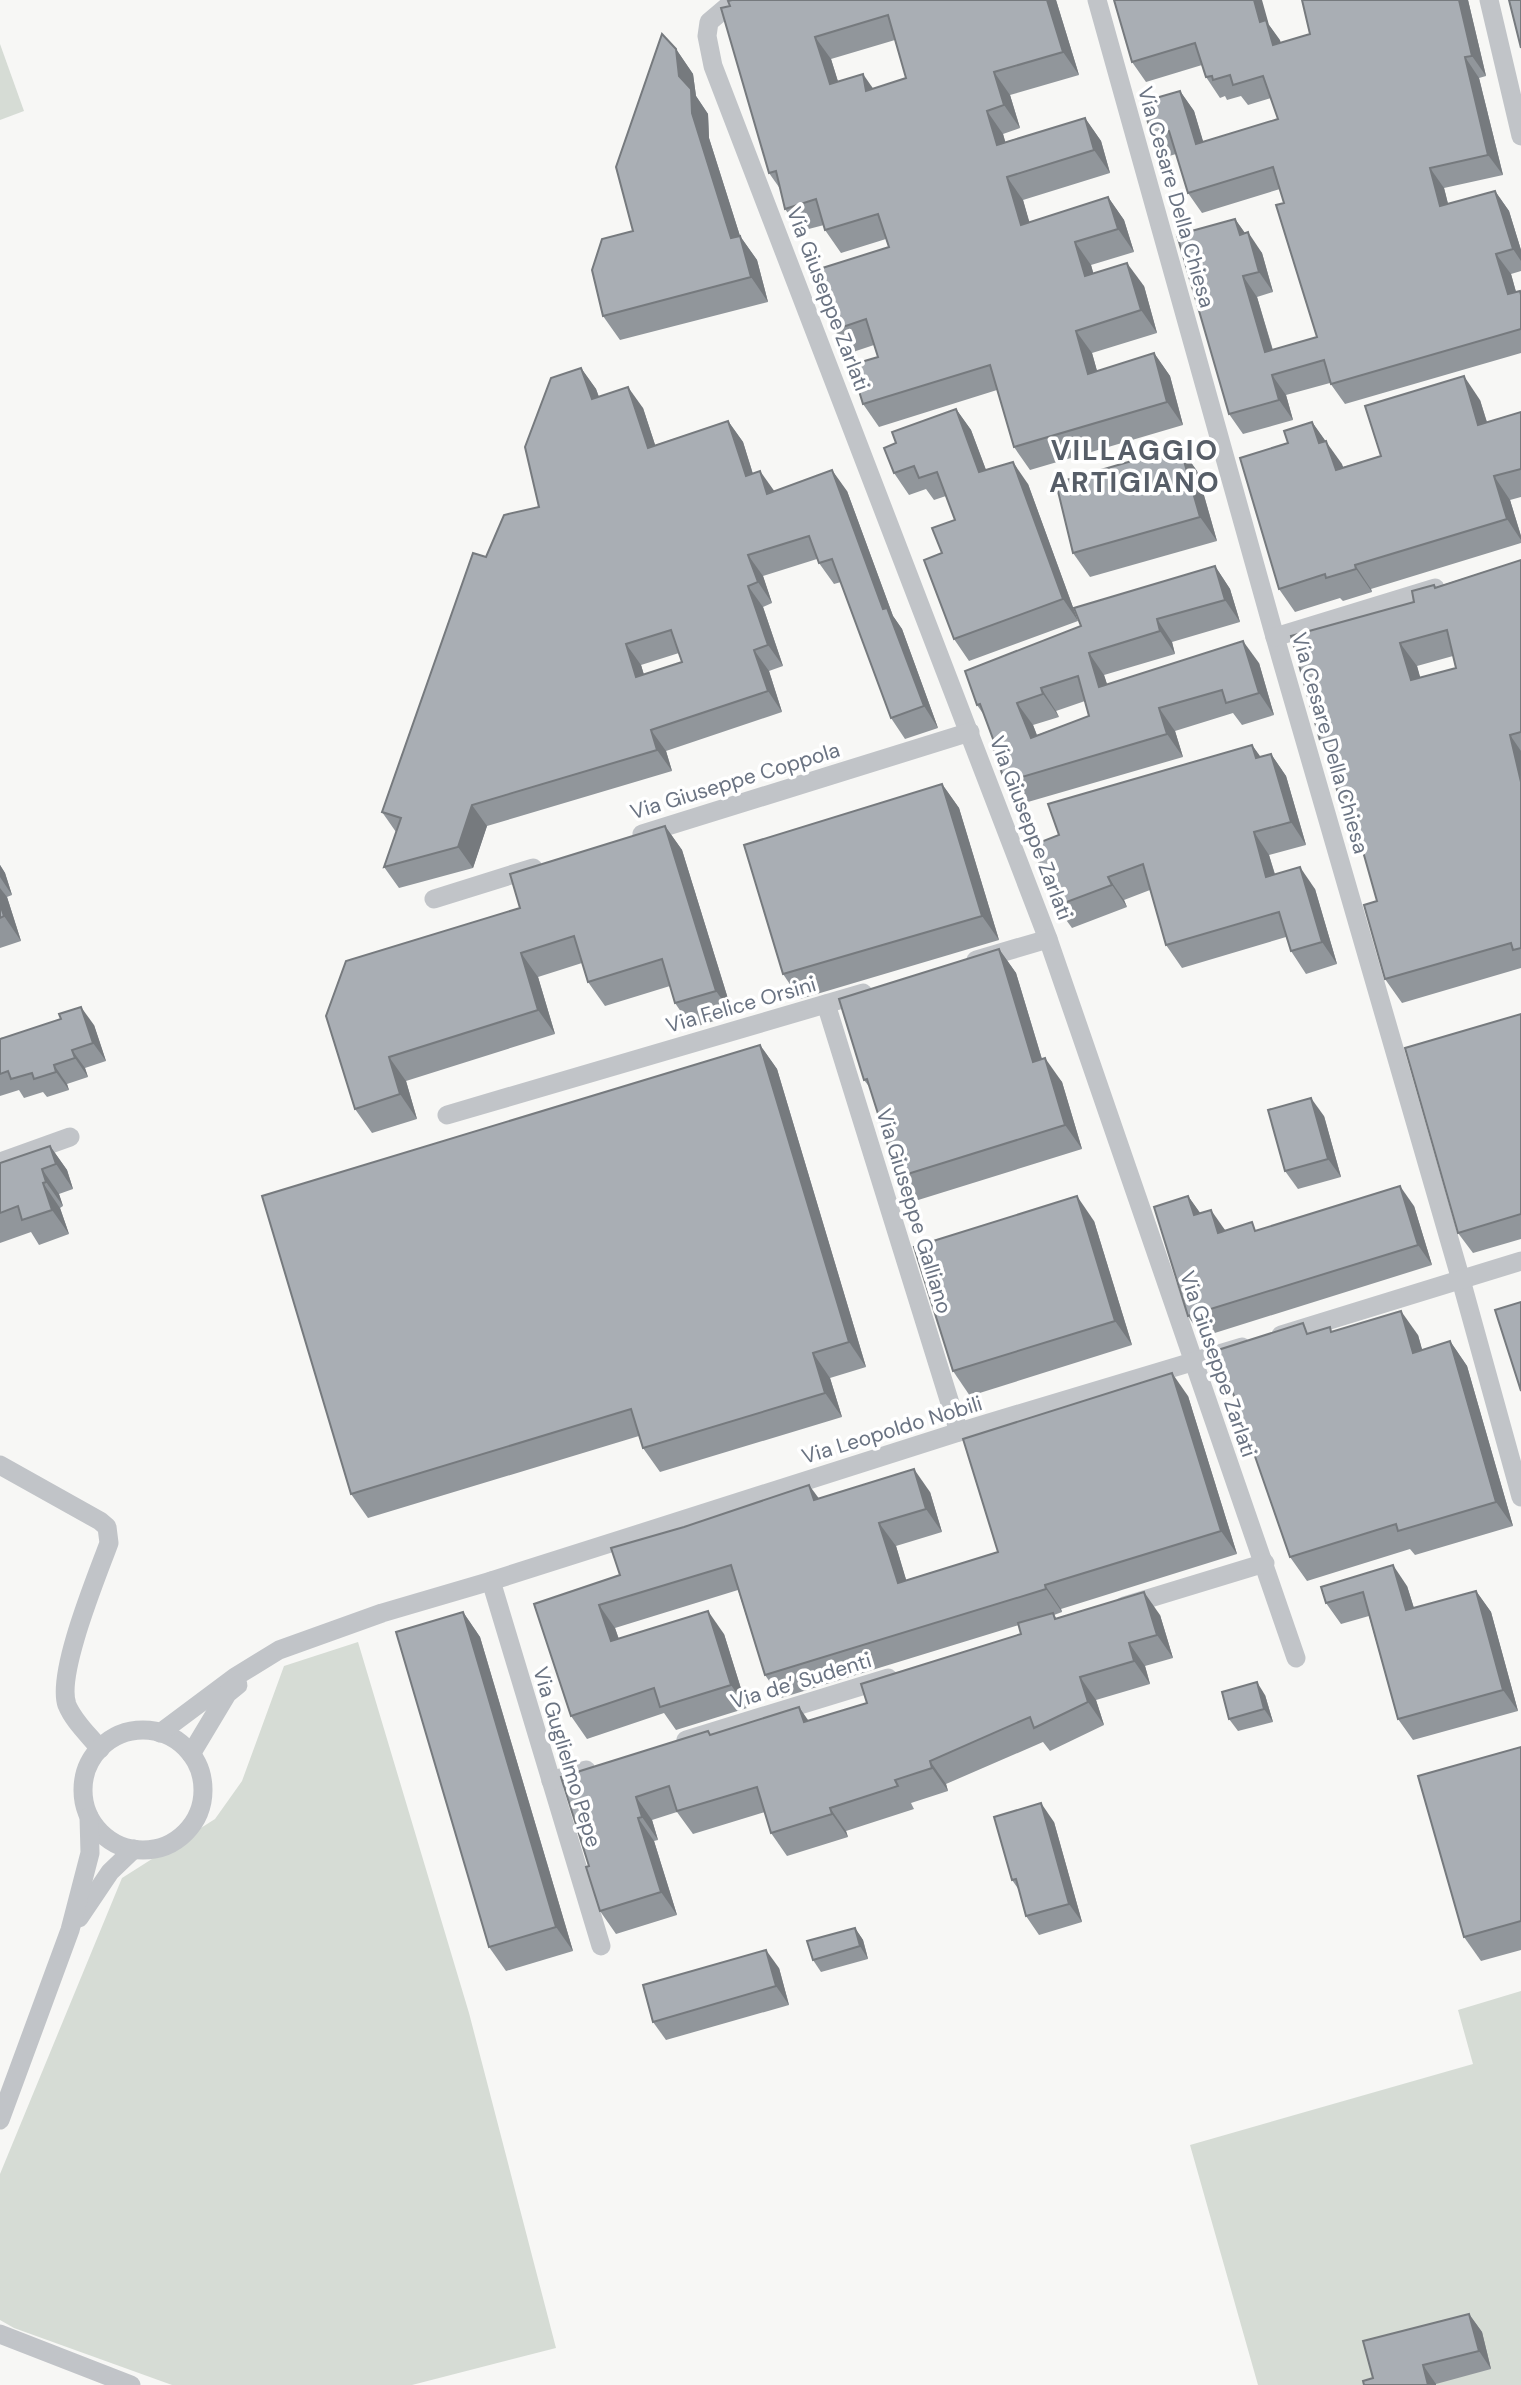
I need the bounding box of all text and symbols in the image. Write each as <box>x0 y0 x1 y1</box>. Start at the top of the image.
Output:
street label: Via Cesare Della Chiesa <box>1131 83 1221 311</box>
street label: Via Giuseppe Zarlati <box>780 203 876 395</box>
district label: VILLAGGIO ARTIGIANO <box>1049 432 1221 501</box>
street label: Via Cesare Della Chiesa <box>1285 629 1375 857</box>
street label: Via Giuseppe Zarlati <box>983 732 1079 924</box>
street label: Via Giuseppe Coppola <box>627 736 843 826</box>
street label: Via Felice Orsini <box>663 970 819 1040</box>
street label: Via Giuseppe Galliano <box>869 1105 959 1317</box>
street label: Via Giuseppe Zarlati <box>1173 1267 1263 1461</box>
street label: Via Leopoldo Nobili <box>798 1389 986 1471</box>
street label: Via de’ Sudenti <box>727 1646 875 1716</box>
street label: Via Guglielmo Pepe <box>526 1663 608 1851</box>

